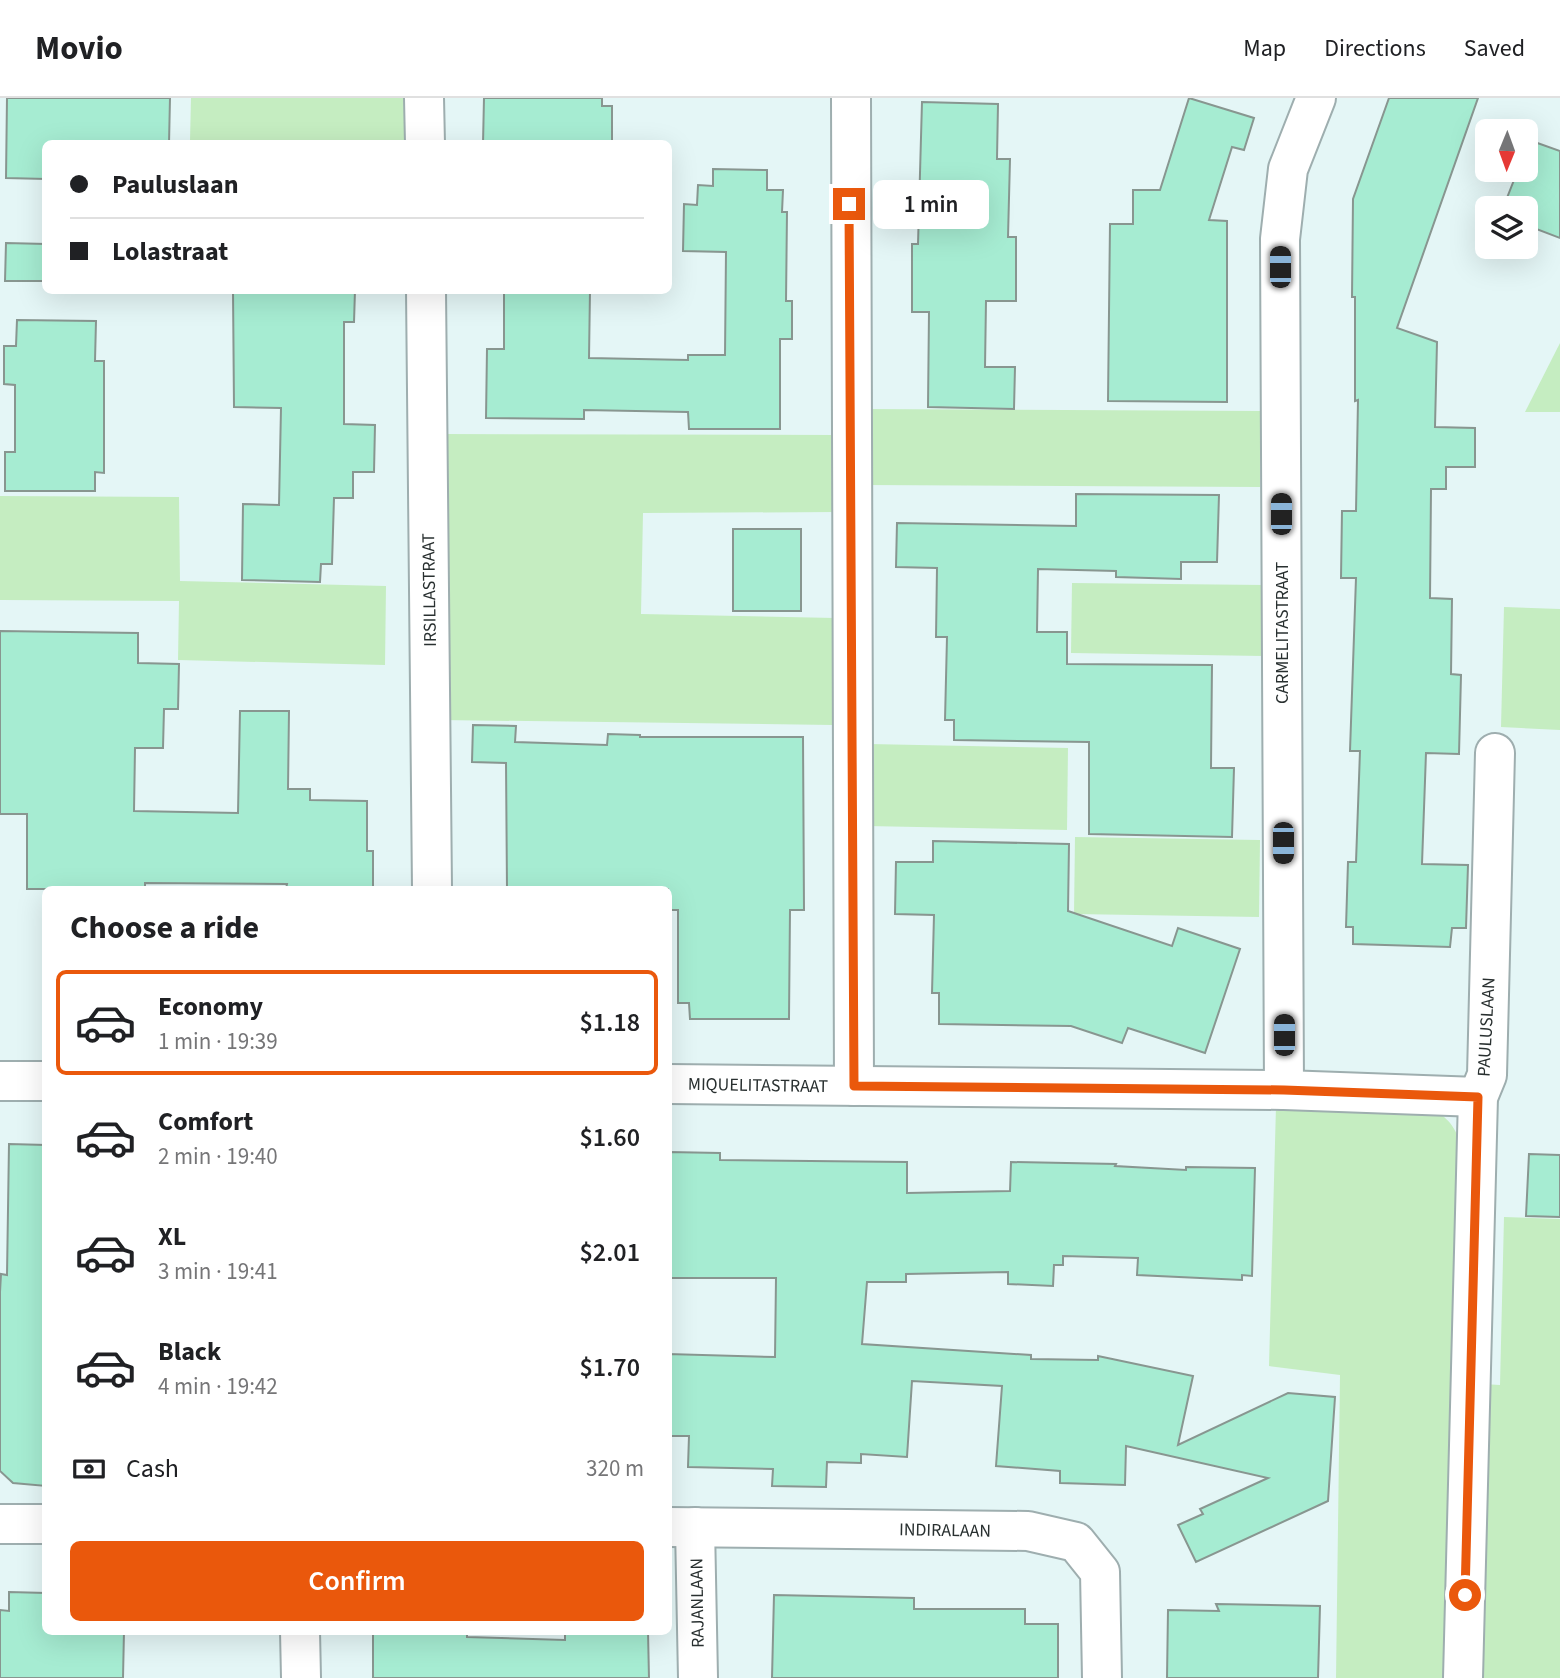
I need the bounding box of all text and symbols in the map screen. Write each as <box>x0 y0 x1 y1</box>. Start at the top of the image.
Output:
text: Movio <box>35 25 123 72</box>
text: Map <box>1243 31 1286 66</box>
text: Directions <box>1324 31 1426 66</box>
text: Saved <box>1464 31 1525 66</box>
north arrow <box>1475 119 1538 182</box>
map controls <box>1475 119 1538 259</box>
text: Pauluslaan <box>112 166 239 203</box>
callout: 1 min <box>874 180 989 228</box>
route end <box>833 188 865 220</box>
text: 1 min <box>904 188 958 221</box>
button: layers <box>1475 196 1538 259</box>
text: Lolastraat <box>112 233 228 270</box>
car <box>1270 246 1291 288</box>
car <box>1271 493 1292 535</box>
street label: IRSILLASTRAAT <box>416 533 443 647</box>
street label: CARMELITASTRAAT <box>1270 562 1295 704</box>
car <box>1273 822 1294 864</box>
text: Choose a ride <box>70 905 259 951</box>
street label: PAULUSLAAN <box>1471 977 1502 1077</box>
text: Economy <box>158 988 263 1025</box>
icon: car <box>74 991 137 1054</box>
text: $1.18 <box>579 1004 640 1041</box>
car <box>1274 1014 1295 1056</box>
text: 1 min · 19:39 <box>158 1025 278 1058</box>
street label: MIQUELITASTRAAT <box>688 1072 829 1099</box>
text: Comfort <box>158 1103 253 1140</box>
icon: car <box>74 1106 137 1169</box>
text: $1.60 <box>579 1119 640 1156</box>
text: 2 min · 19:40 <box>158 1140 278 1173</box>
text: XL <box>158 1218 186 1255</box>
icon: car <box>74 1221 137 1284</box>
text: $2.01 <box>579 1234 640 1271</box>
text: 3 min · 19:41 <box>158 1255 278 1288</box>
text: Black <box>158 1333 221 1370</box>
icon: car <box>74 1336 137 1399</box>
text: $1.70 <box>579 1349 640 1386</box>
text: 4 min · 19:42 <box>158 1370 278 1403</box>
icon: cash <box>70 1450 108 1488</box>
text: Cash <box>126 1450 179 1487</box>
text: 320 m <box>586 1452 644 1485</box>
street label: INDIRALAAN <box>899 1517 991 1544</box>
button: Confirm <box>70 1541 644 1621</box>
street label: RAJANLAAN <box>684 1558 711 1648</box>
route start <box>1449 1579 1481 1611</box>

